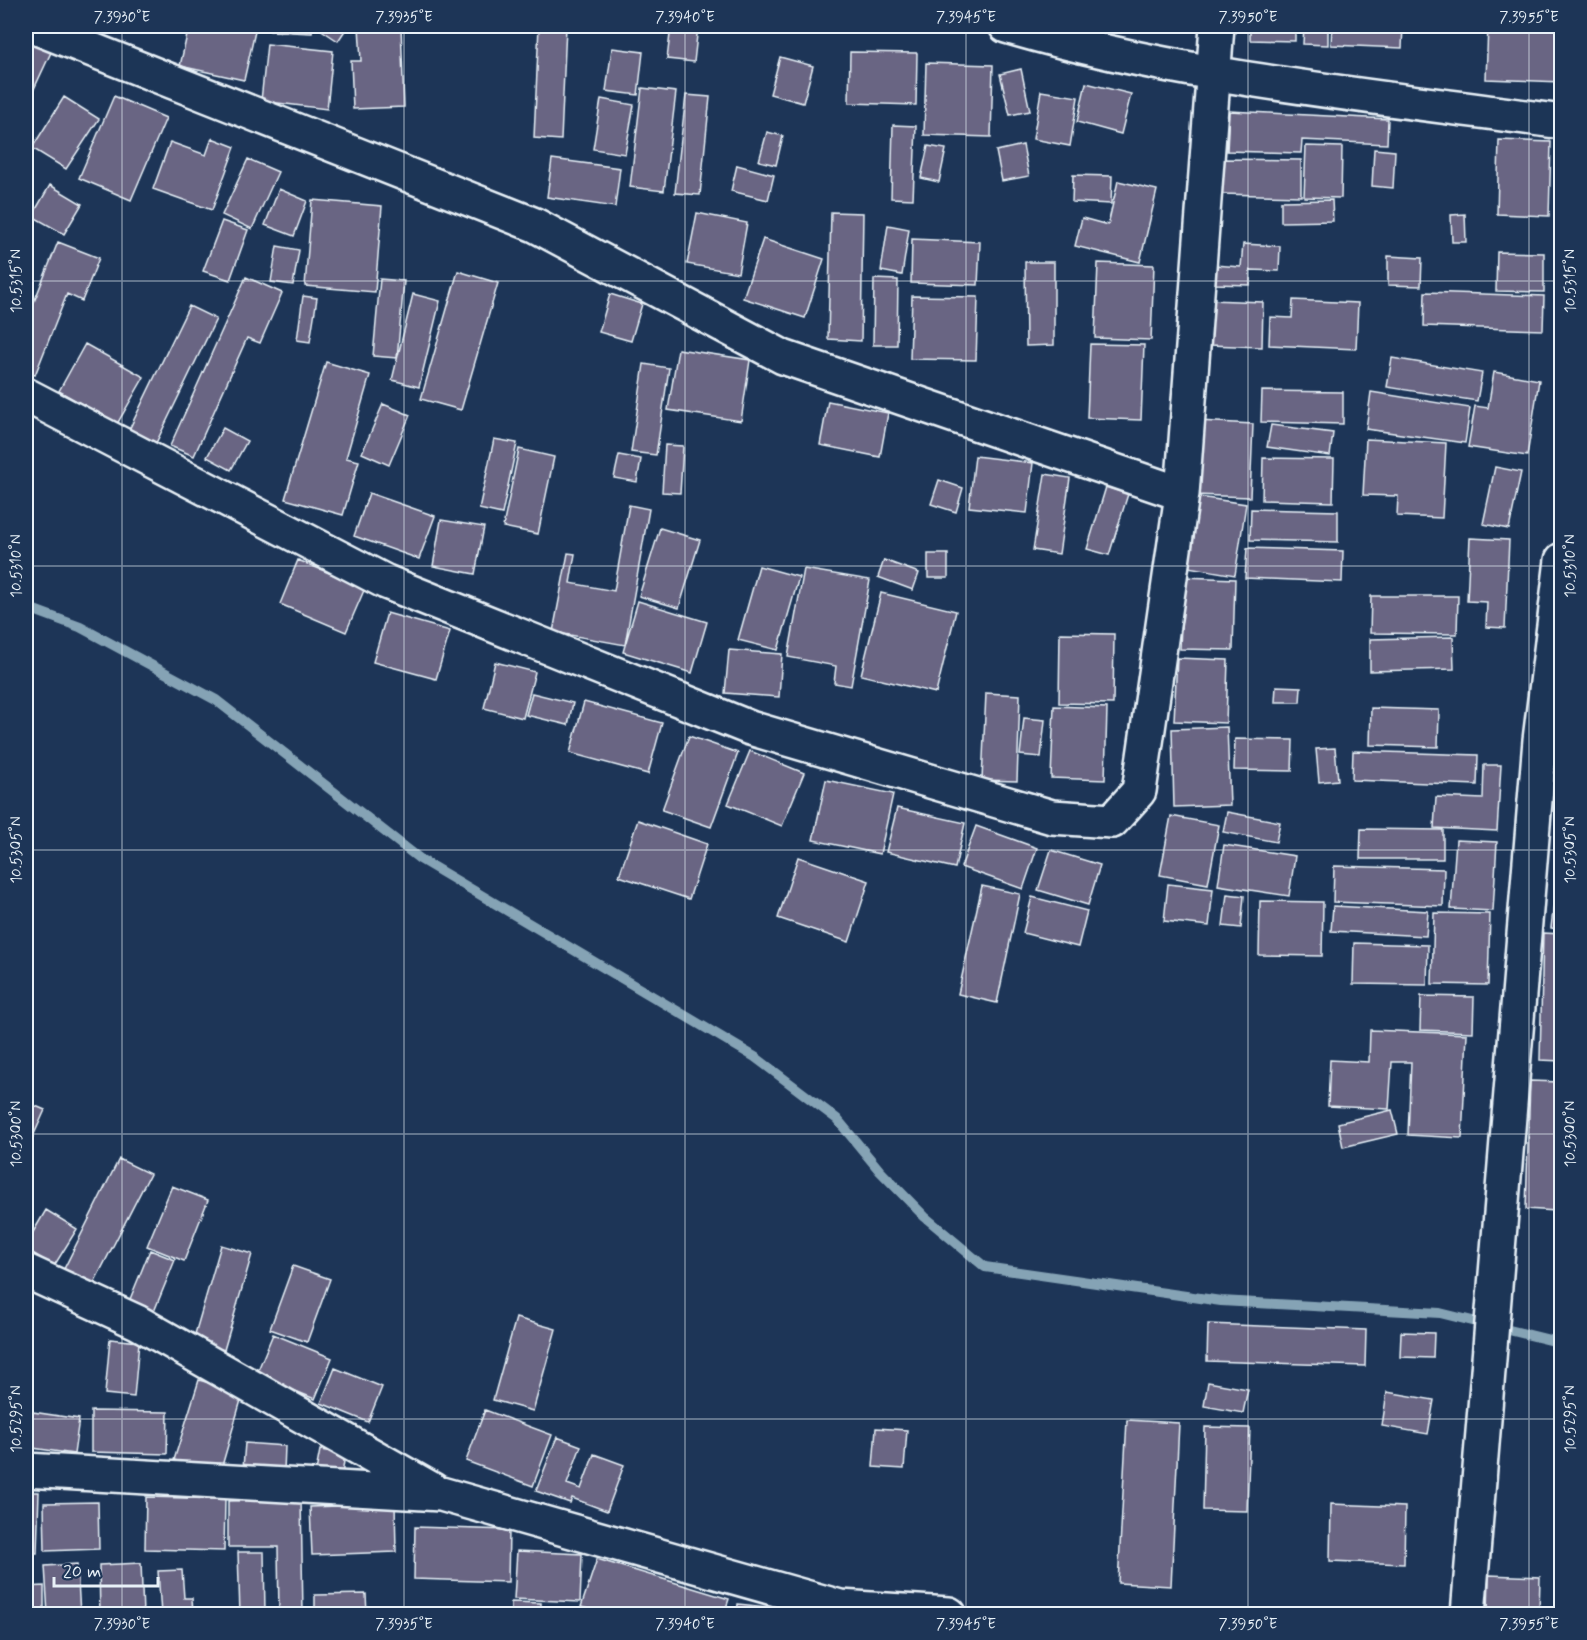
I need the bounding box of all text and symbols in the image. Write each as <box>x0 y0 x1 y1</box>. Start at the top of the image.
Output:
text: 7.3930°E <box>94 8 151 28</box>
text: 7.3935°E <box>375 8 433 28</box>
text: 7.3940°E <box>655 8 715 28</box>
text: 7.3945°E <box>936 8 996 28</box>
text: 7.3950°E <box>1219 8 1278 28</box>
text: 7.3955°E <box>1499 8 1559 28</box>
text: 10.5315°N <box>7 249 27 313</box>
text: 10.5315°N <box>1561 249 1581 313</box>
text: 10.5310°N <box>7 534 27 598</box>
text: 10.5310°N <box>1561 534 1581 598</box>
text: 10.5305°N <box>7 816 27 884</box>
text: 10.5305°N <box>1561 816 1581 884</box>
text: 10.5300°N <box>7 1101 27 1167</box>
text: 10.5300°N <box>1561 1101 1581 1167</box>
text: 10.5295°N <box>7 1385 27 1453</box>
text: 10.5295°N <box>1561 1385 1581 1453</box>
scale bar <box>54 1550 158 1588</box>
text: 20 m <box>63 1560 101 1584</box>
text: 7.3930°E <box>94 1615 151 1635</box>
text: 7.3935°E <box>375 1615 433 1635</box>
text: 7.3940°E <box>655 1615 715 1635</box>
text: 7.3945°E <box>936 1615 996 1635</box>
text: 7.3950°E <box>1219 1615 1278 1635</box>
text: 7.3955°E <box>1499 1615 1559 1635</box>

